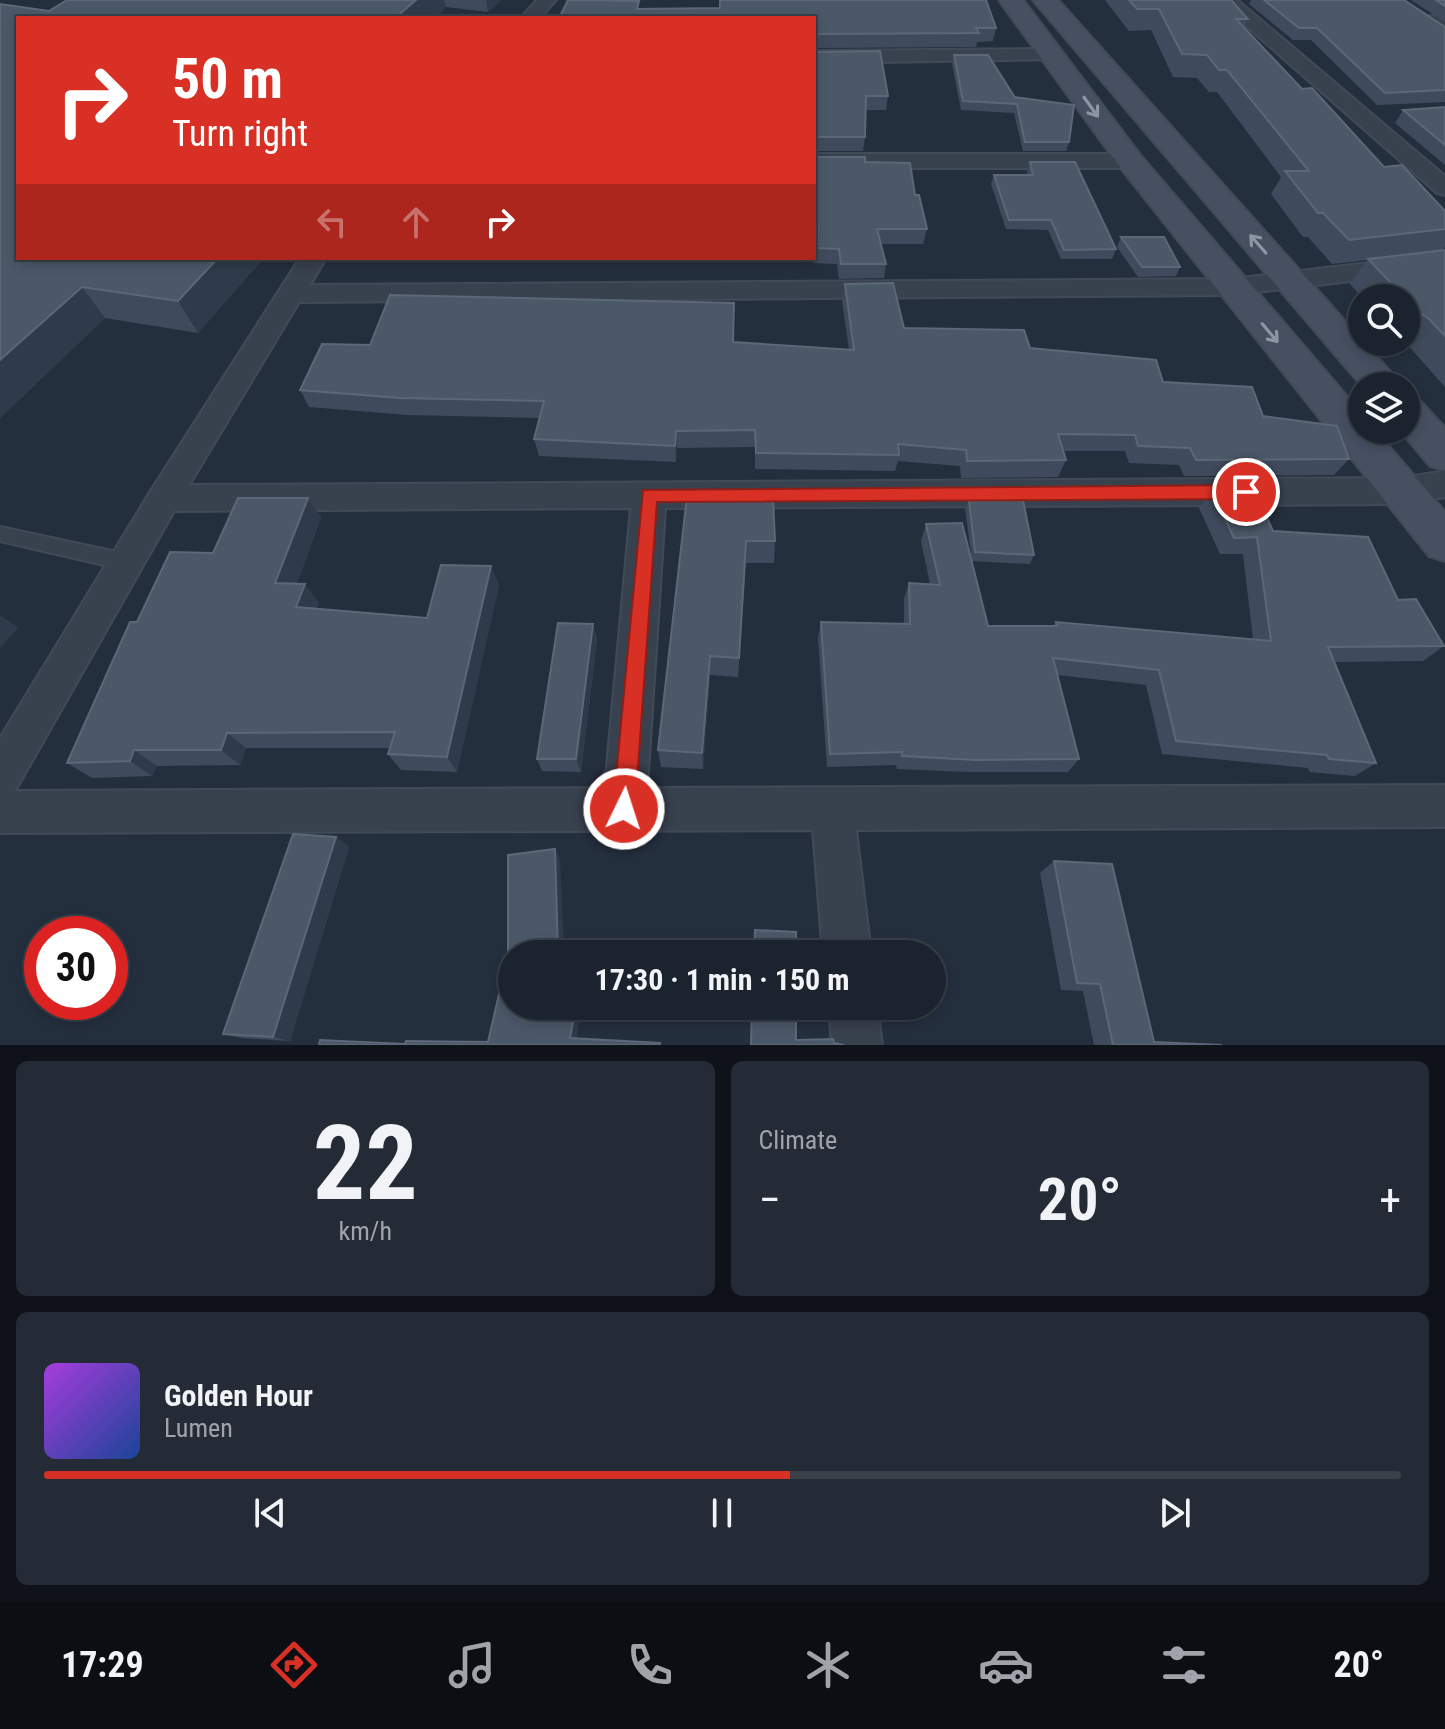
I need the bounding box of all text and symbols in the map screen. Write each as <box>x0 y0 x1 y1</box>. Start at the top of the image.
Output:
text: 50 m <box>172 46 283 112</box>
icon: right <box>40 48 144 152</box>
one-way arrow <box>1082 96 1099 117</box>
text: Turn right <box>172 113 308 155</box>
icon: left <box>310 200 354 244</box>
icon: ahead <box>394 200 438 244</box>
icon: right <box>478 200 522 244</box>
one-way arrow <box>1249 234 1267 254</box>
map controls <box>1348 284 1420 444</box>
button: search <box>1348 284 1420 356</box>
one-way arrow <box>1261 322 1279 342</box>
button: layers <box>1348 372 1420 444</box>
pin <box>1212 458 1280 526</box>
icon: arrive <box>1224 470 1268 514</box>
position arrow <box>582 767 666 851</box>
speed limit sign: 30 <box>24 916 128 1020</box>
text: 17:30 · 1 min · 150 m <box>595 962 849 997</box>
text: 22 <box>313 1103 418 1224</box>
text: Climate <box>759 1125 837 1155</box>
text: 20° <box>1038 1164 1122 1235</box>
text: − <box>759 1174 781 1226</box>
text: + <box>1379 1174 1401 1226</box>
text: km/h <box>339 1216 392 1246</box>
text: Golden Hour <box>164 1378 313 1413</box>
text: Lumen <box>164 1413 233 1443</box>
icon: previous <box>248 1491 292 1535</box>
icon: pause <box>700 1491 744 1535</box>
icon: next <box>1153 1491 1197 1535</box>
icon: directions <box>266 1637 322 1693</box>
icon: music <box>444 1637 500 1693</box>
icon: phone <box>622 1637 678 1693</box>
icon: climate <box>800 1637 856 1693</box>
icon: car <box>978 1637 1034 1693</box>
icon: filters <box>1156 1637 1212 1693</box>
text: 17:29 <box>61 1644 144 1686</box>
text: 20° <box>1334 1644 1384 1686</box>

